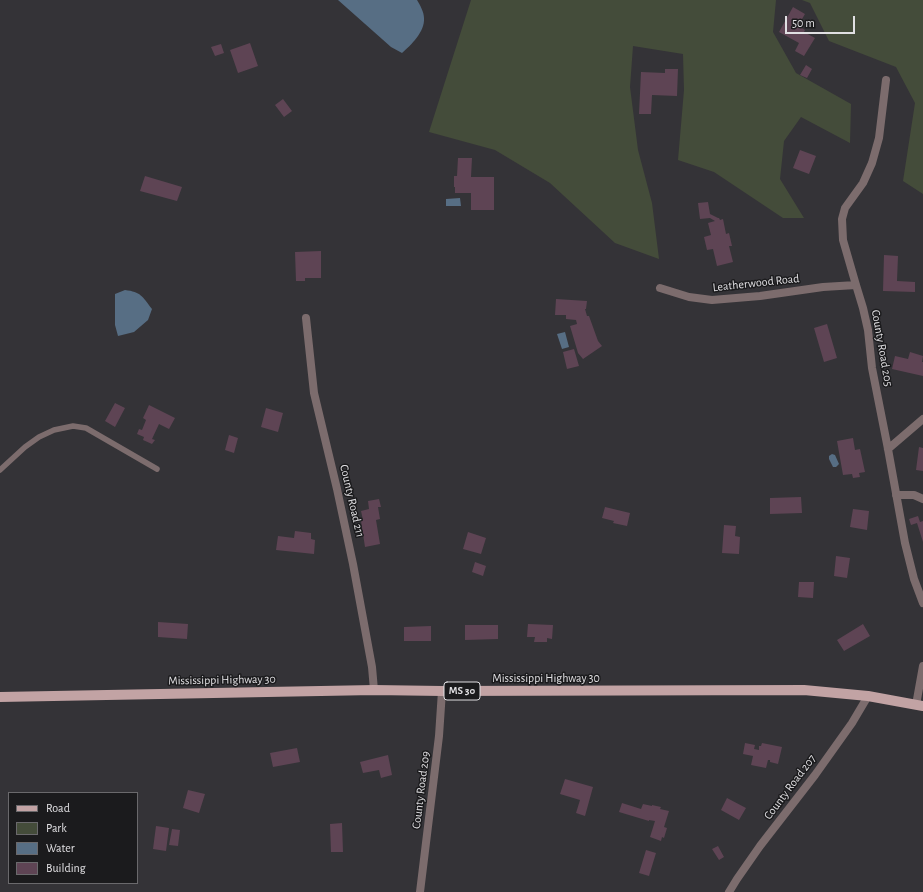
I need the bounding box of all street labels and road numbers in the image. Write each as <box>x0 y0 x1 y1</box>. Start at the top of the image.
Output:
street label: Leatherwood Road <box>712 271 800 295</box>
street label: County Road 205 <box>868 309 896 387</box>
street label: County Road 211 <box>337 463 367 539</box>
street label: Mississippi Highway 30 <box>492 671 600 685</box>
street label: Mississippi Highway 30 <box>168 672 276 688</box>
road number: MS 30 <box>444 682 480 700</box>
street label: County Road 209 <box>409 750 433 830</box>
street label: County Road 207 <box>761 752 819 822</box>

